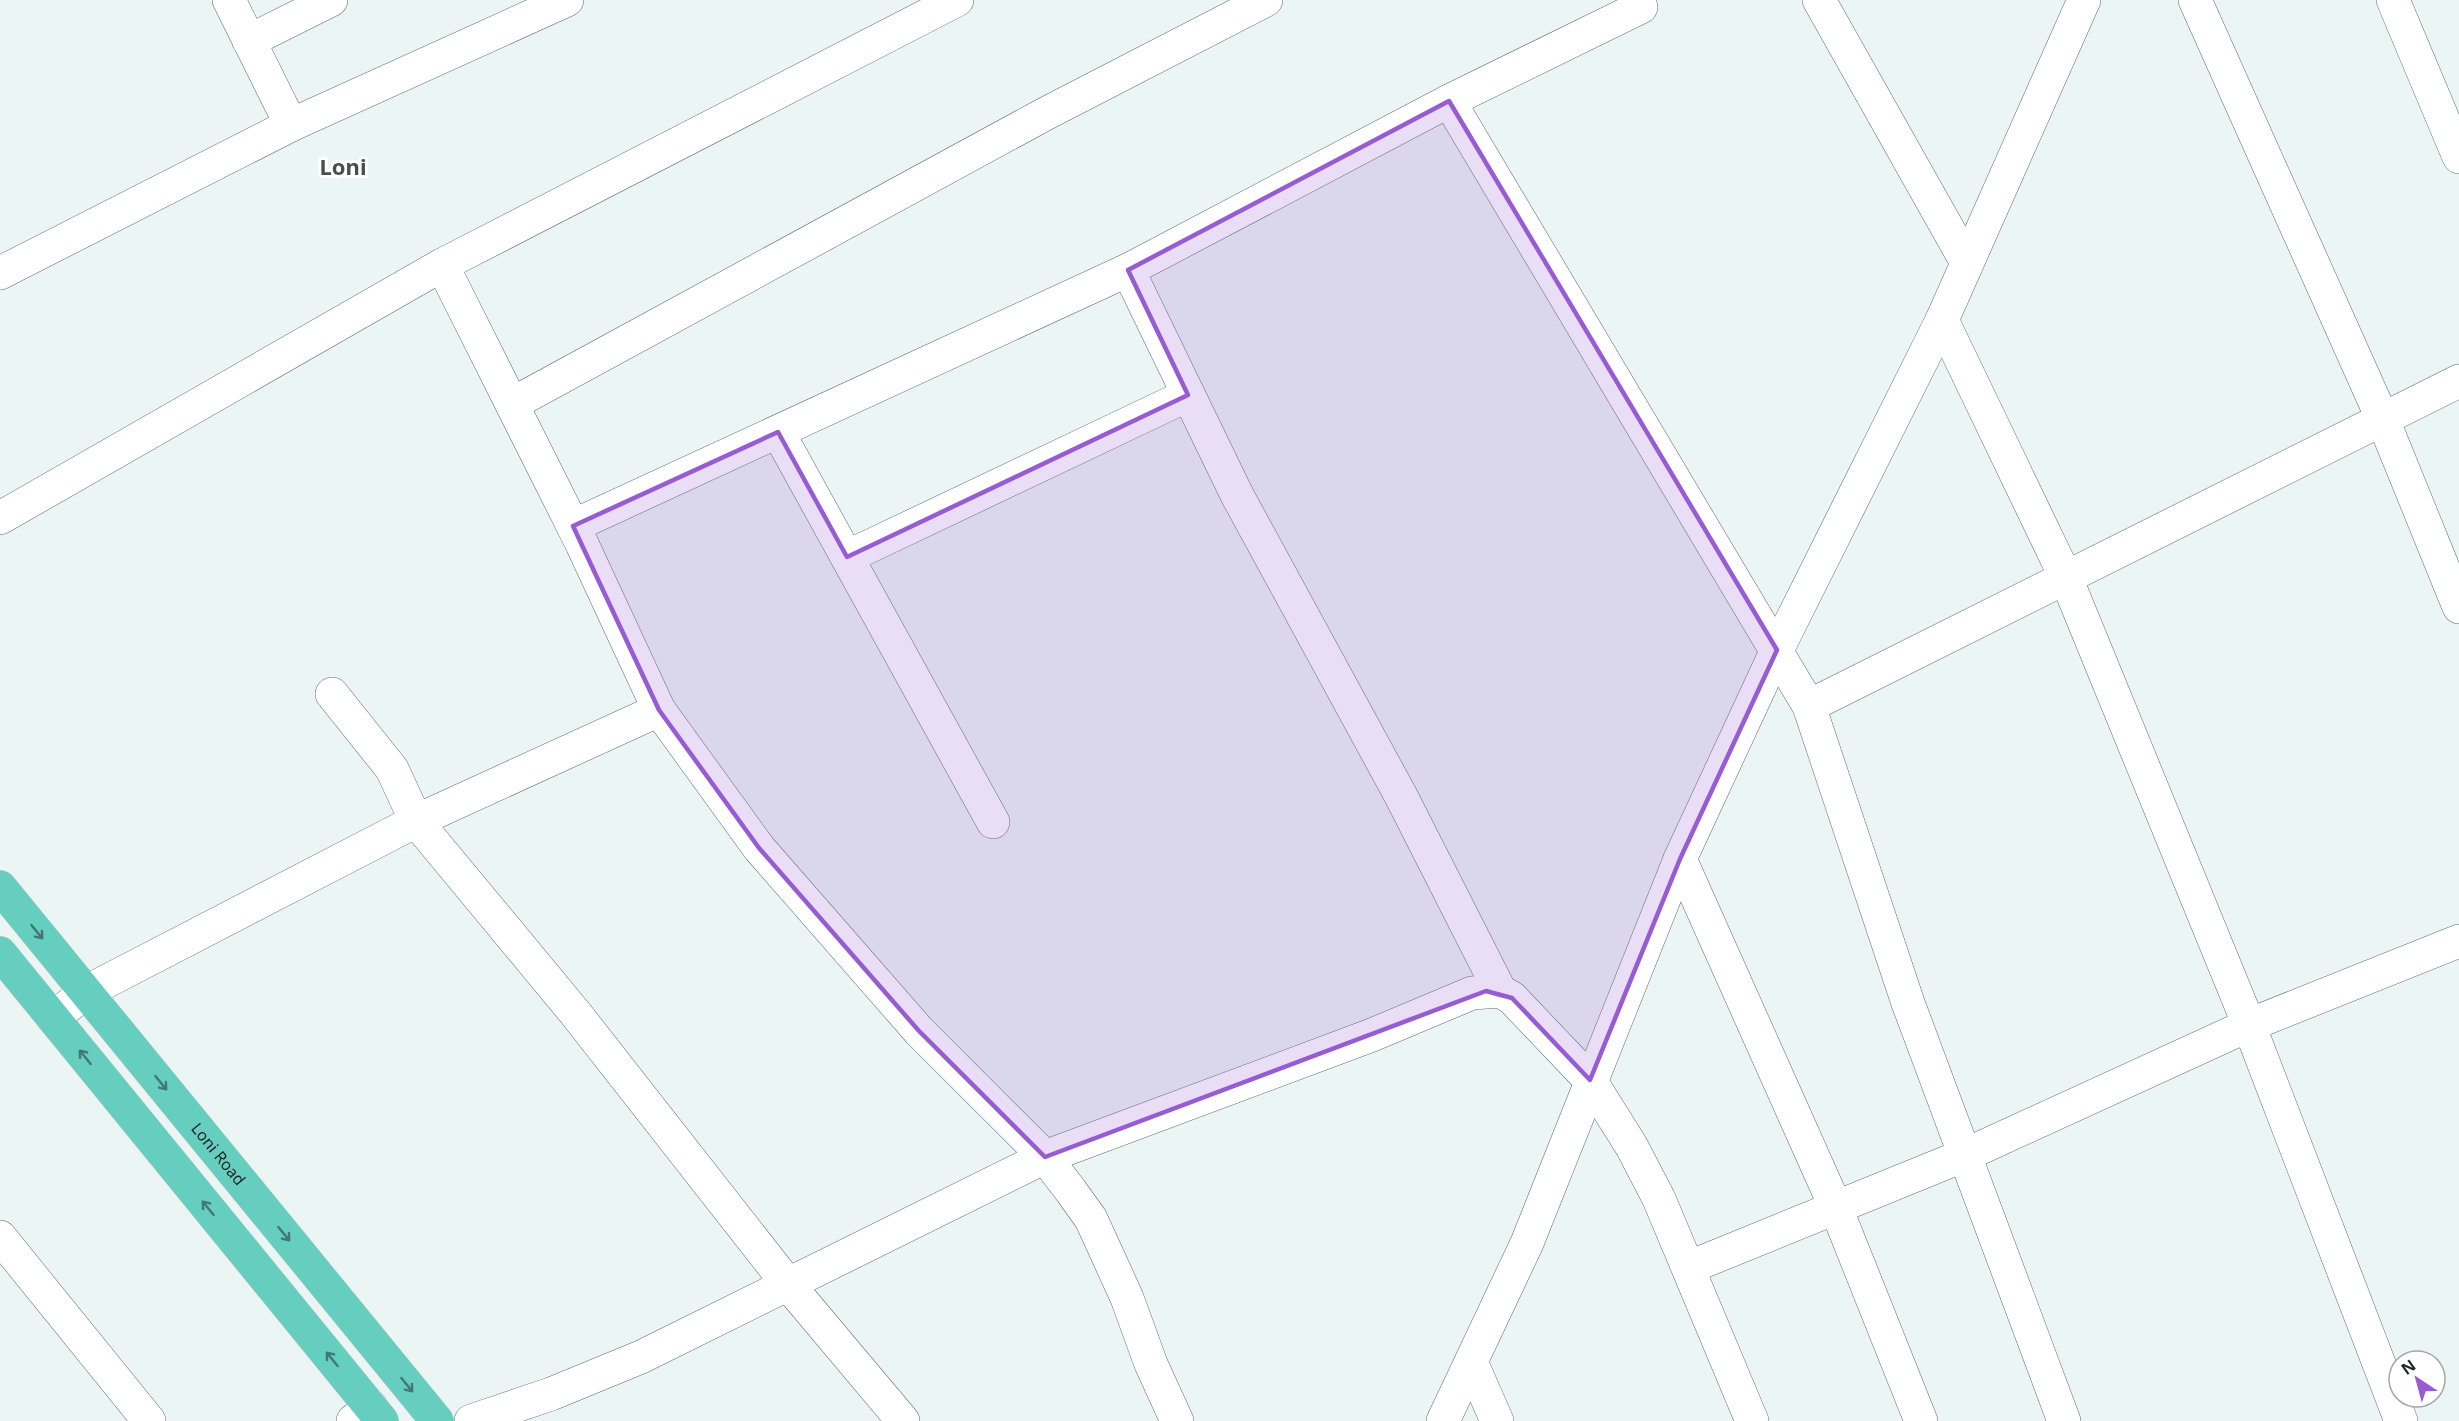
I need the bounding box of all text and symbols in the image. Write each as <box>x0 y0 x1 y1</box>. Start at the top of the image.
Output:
district label: Loni <box>320 151 366 181</box>
one-way arrow <box>30 924 44 939</box>
one-way arrow <box>78 1050 92 1065</box>
one-way arrow <box>154 1075 167 1091</box>
street label: Loni Road <box>186 1118 251 1190</box>
one-way arrow <box>202 1200 215 1216</box>
one-way arrow <box>277 1226 291 1241</box>
north arrow <box>2387 1349 2447 1409</box>
one-way arrow <box>325 1352 338 1368</box>
text: N <box>2396 1354 2420 1380</box>
one-way arrow <box>401 1377 414 1393</box>

